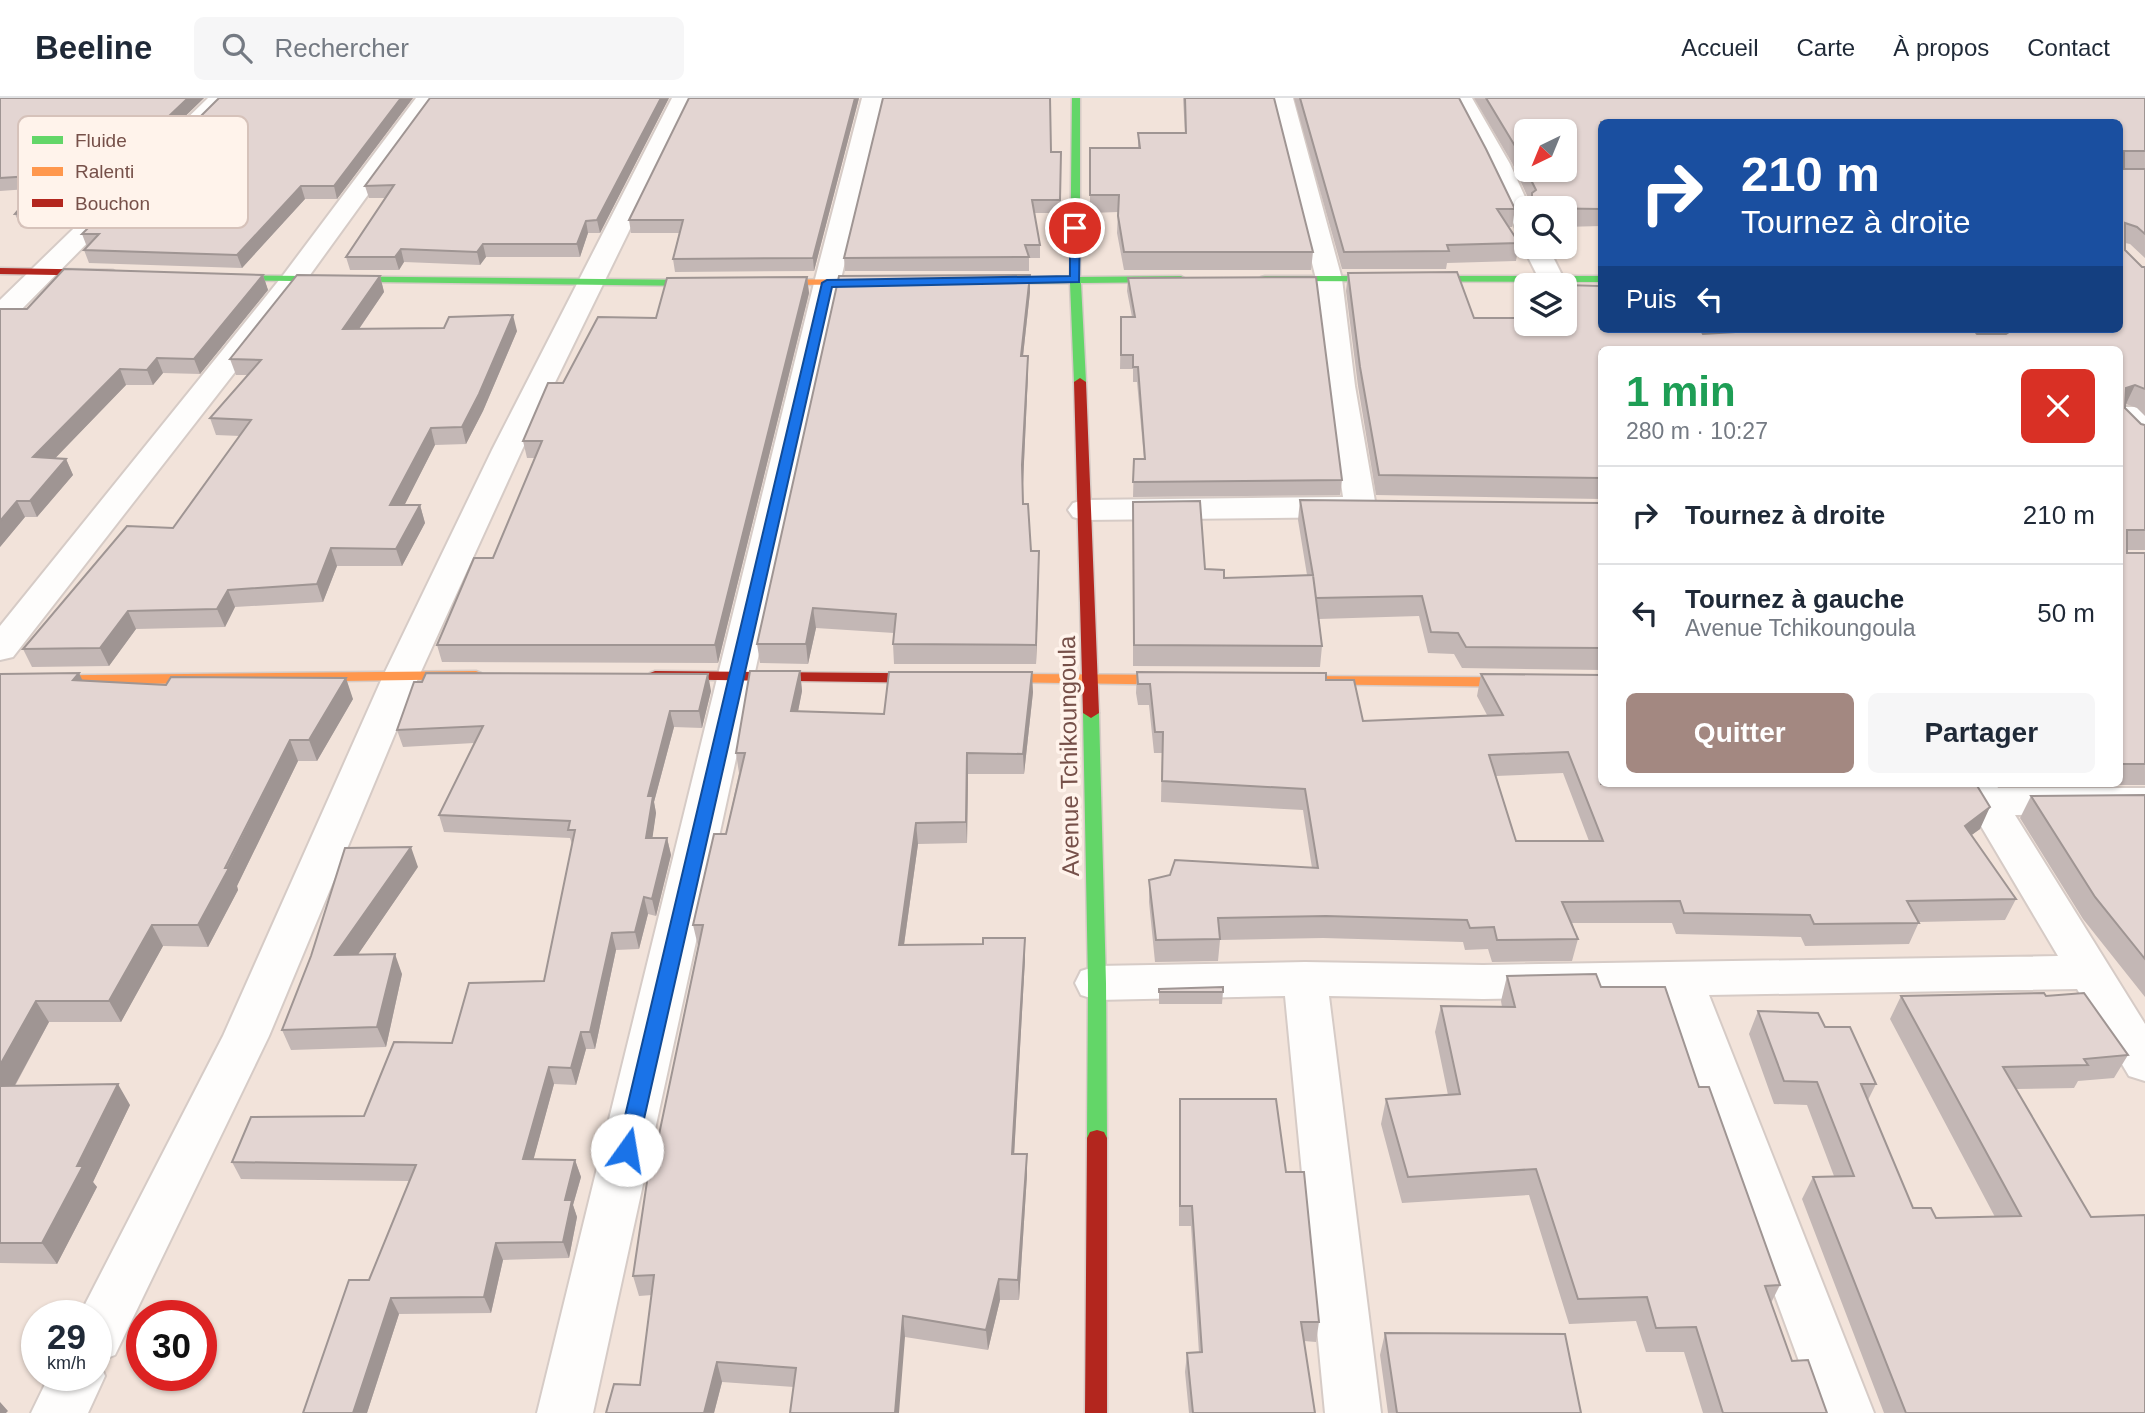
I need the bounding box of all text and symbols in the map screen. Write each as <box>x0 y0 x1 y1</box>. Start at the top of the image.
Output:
search box <box>194 17 684 80</box>
text: Beeline <box>35 29 152 66</box>
icon: search <box>218 29 256 67</box>
text: Rechercher <box>274 33 409 63</box>
text: Accueil <box>1681 34 1759 61</box>
text: Carte <box>1797 34 1855 61</box>
text: À propos <box>1893 34 1989 61</box>
text: Contact <box>2027 34 2110 61</box>
legend <box>18 116 248 228</box>
north arrow <box>1514 119 1577 182</box>
map controls <box>1514 119 1577 336</box>
text: Fluide <box>75 130 127 151</box>
icon: right <box>1626 147 1717 238</box>
text: 210 m <box>1741 147 1880 201</box>
text: Ralenti <box>75 161 134 182</box>
text: Bouchon <box>75 193 150 214</box>
button: search <box>1514 196 1577 259</box>
pin <box>1045 198 1105 258</box>
text: Tournez à droite <box>1741 204 1970 240</box>
icon: arrive <box>1056 209 1094 247</box>
button: layers <box>1514 273 1577 336</box>
icon: left <box>1691 280 1729 318</box>
text: Puis <box>1626 284 1677 314</box>
text: 1 min <box>1626 368 1736 415</box>
button: close <box>2021 369 2095 443</box>
text: 280 m · 10:27 <box>1626 418 1768 444</box>
icon: right <box>1626 496 1664 534</box>
text: Tournez à droite <box>1685 500 1885 530</box>
text: 210 m <box>2023 500 2095 530</box>
text: Tournez à gauche <box>1685 584 1904 614</box>
icon: left <box>1626 594 1664 632</box>
text: 50 m <box>2037 598 2095 628</box>
text: Avenue Tchikoungoula <box>1685 615 1916 641</box>
street label: Avenue Tchikoungoula <box>1053 635 1084 877</box>
button: Quitter <box>1626 693 1854 773</box>
button: Partager <box>1868 693 2095 773</box>
position arrow <box>590 1113 664 1187</box>
speed limit sign: 30 <box>126 1300 217 1391</box>
text: 29 <box>47 1317 86 1356</box>
text: km/h <box>47 1353 86 1373</box>

